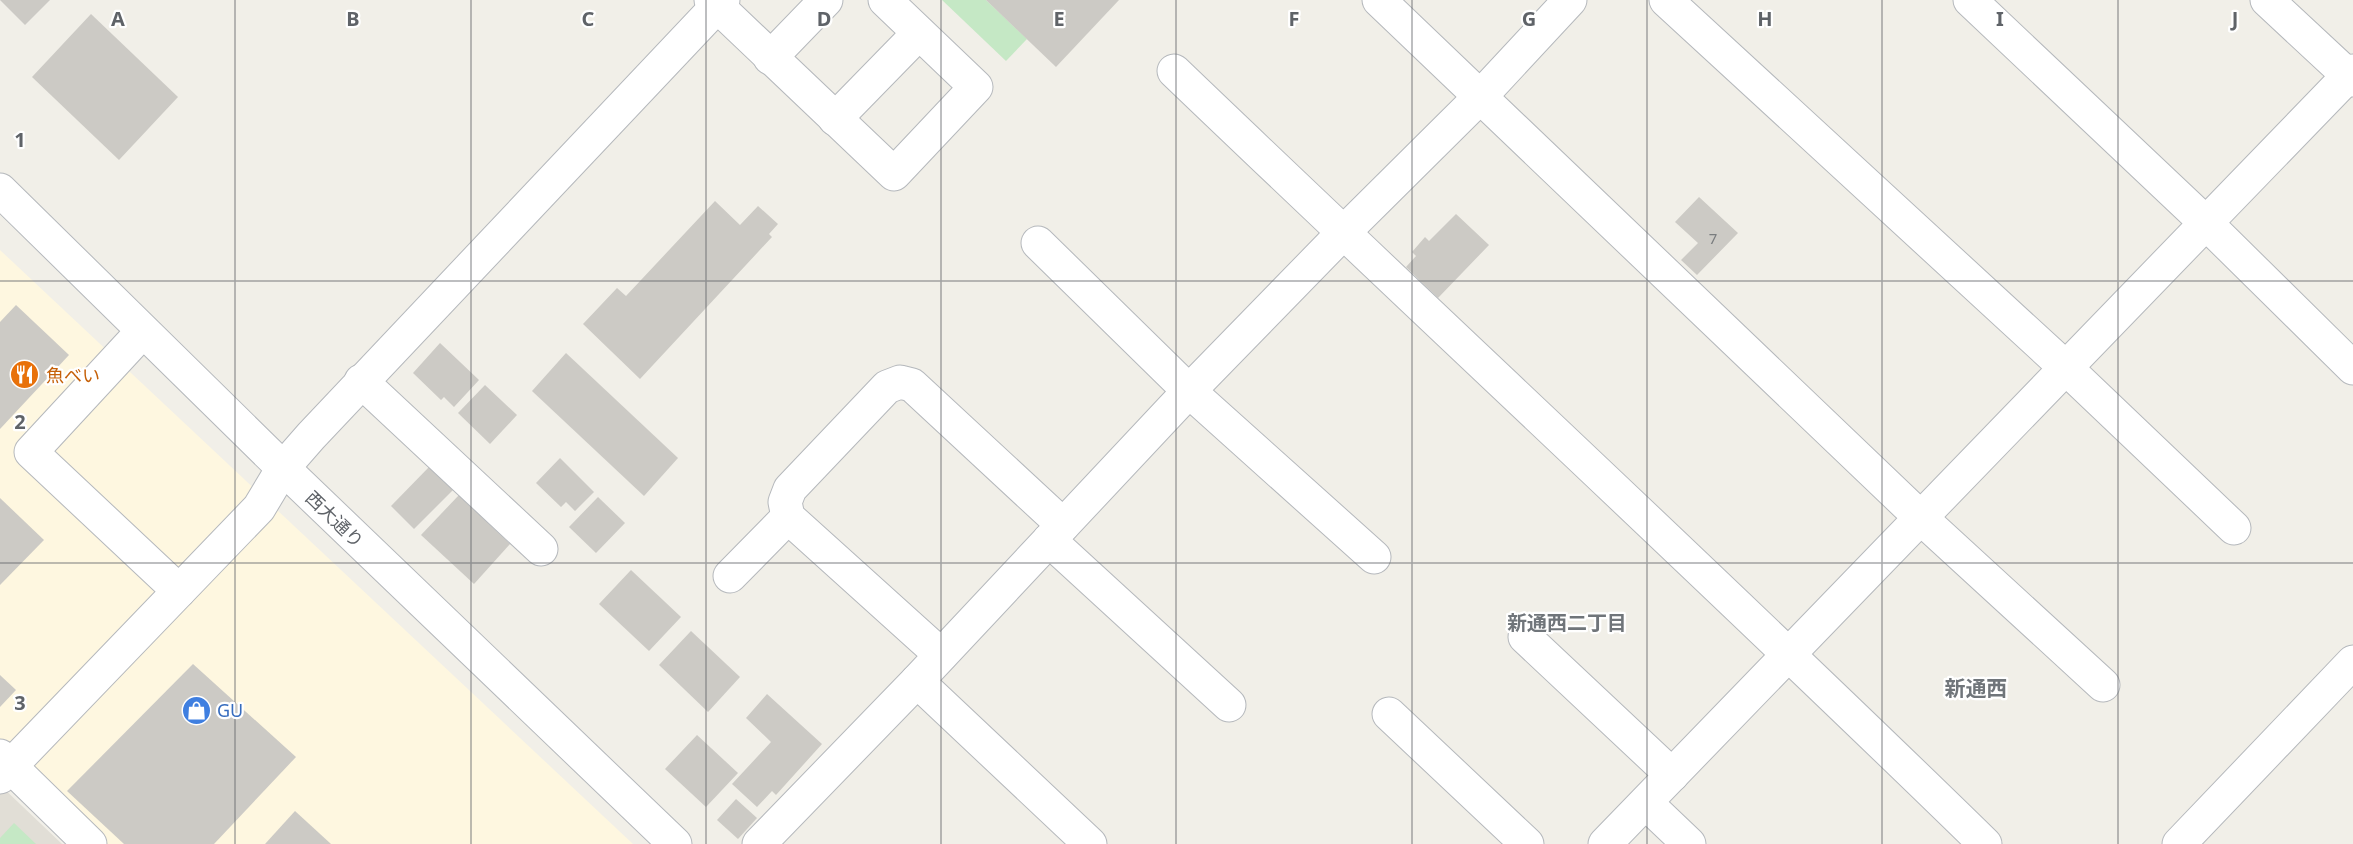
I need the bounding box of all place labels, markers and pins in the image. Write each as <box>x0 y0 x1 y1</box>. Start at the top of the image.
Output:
restaurant icon: 魚べい <box>9 359 41 391</box>
place label: 魚べい <box>46 363 100 387</box>
shop icon: GU <box>180 694 212 726</box>
place label: GU <box>217 698 243 722</box>

